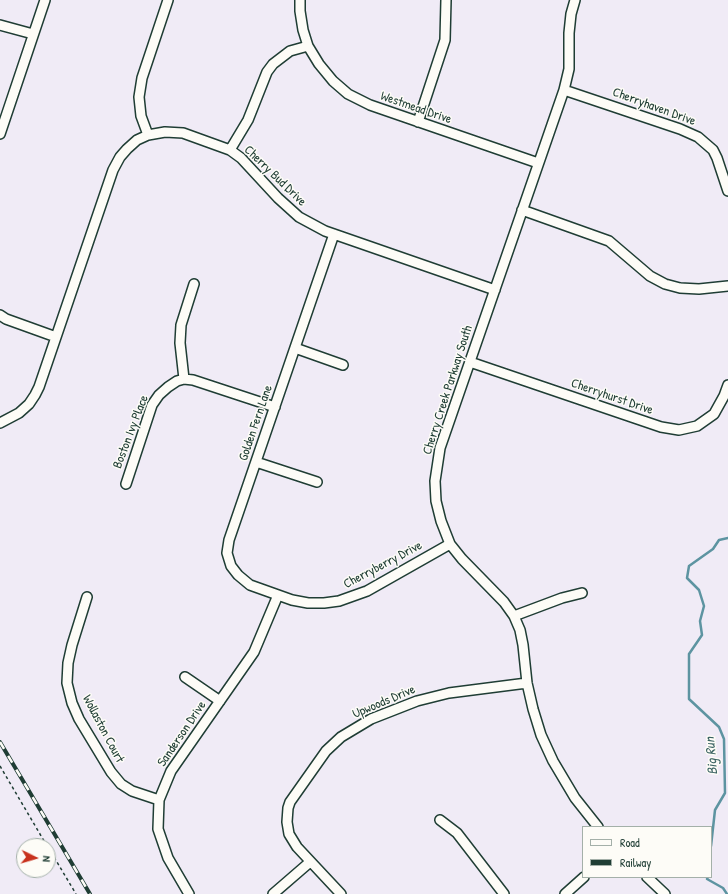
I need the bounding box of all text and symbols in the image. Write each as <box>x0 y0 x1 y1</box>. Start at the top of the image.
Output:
street label: Cherryhaven Drive <box>610 85 698 129</box>
street label: Westmead Drive <box>378 89 454 127</box>
street label: Cherry Bud Drive <box>241 142 309 210</box>
street label: Cherry Creek Parkway South <box>420 323 476 457</box>
street label: Cherryhurst Drive <box>569 376 655 418</box>
street label: Golden Fern Lane <box>236 383 276 463</box>
street label: Boston Ivy Place <box>110 393 152 471</box>
street label: Cherryberry Drive <box>341 538 425 592</box>
street label: Upwoods Drive <box>350 682 418 722</box>
street label: Wollaston Court <box>79 692 127 766</box>
street label: Sanderson Drive <box>154 698 210 770</box>
water label: Big Run <box>702 736 722 776</box>
legend <box>582 826 712 878</box>
text: Road <box>620 834 640 851</box>
north arrow <box>16 838 56 878</box>
text: Railway <box>620 854 651 871</box>
text: N <box>40 855 54 862</box>

